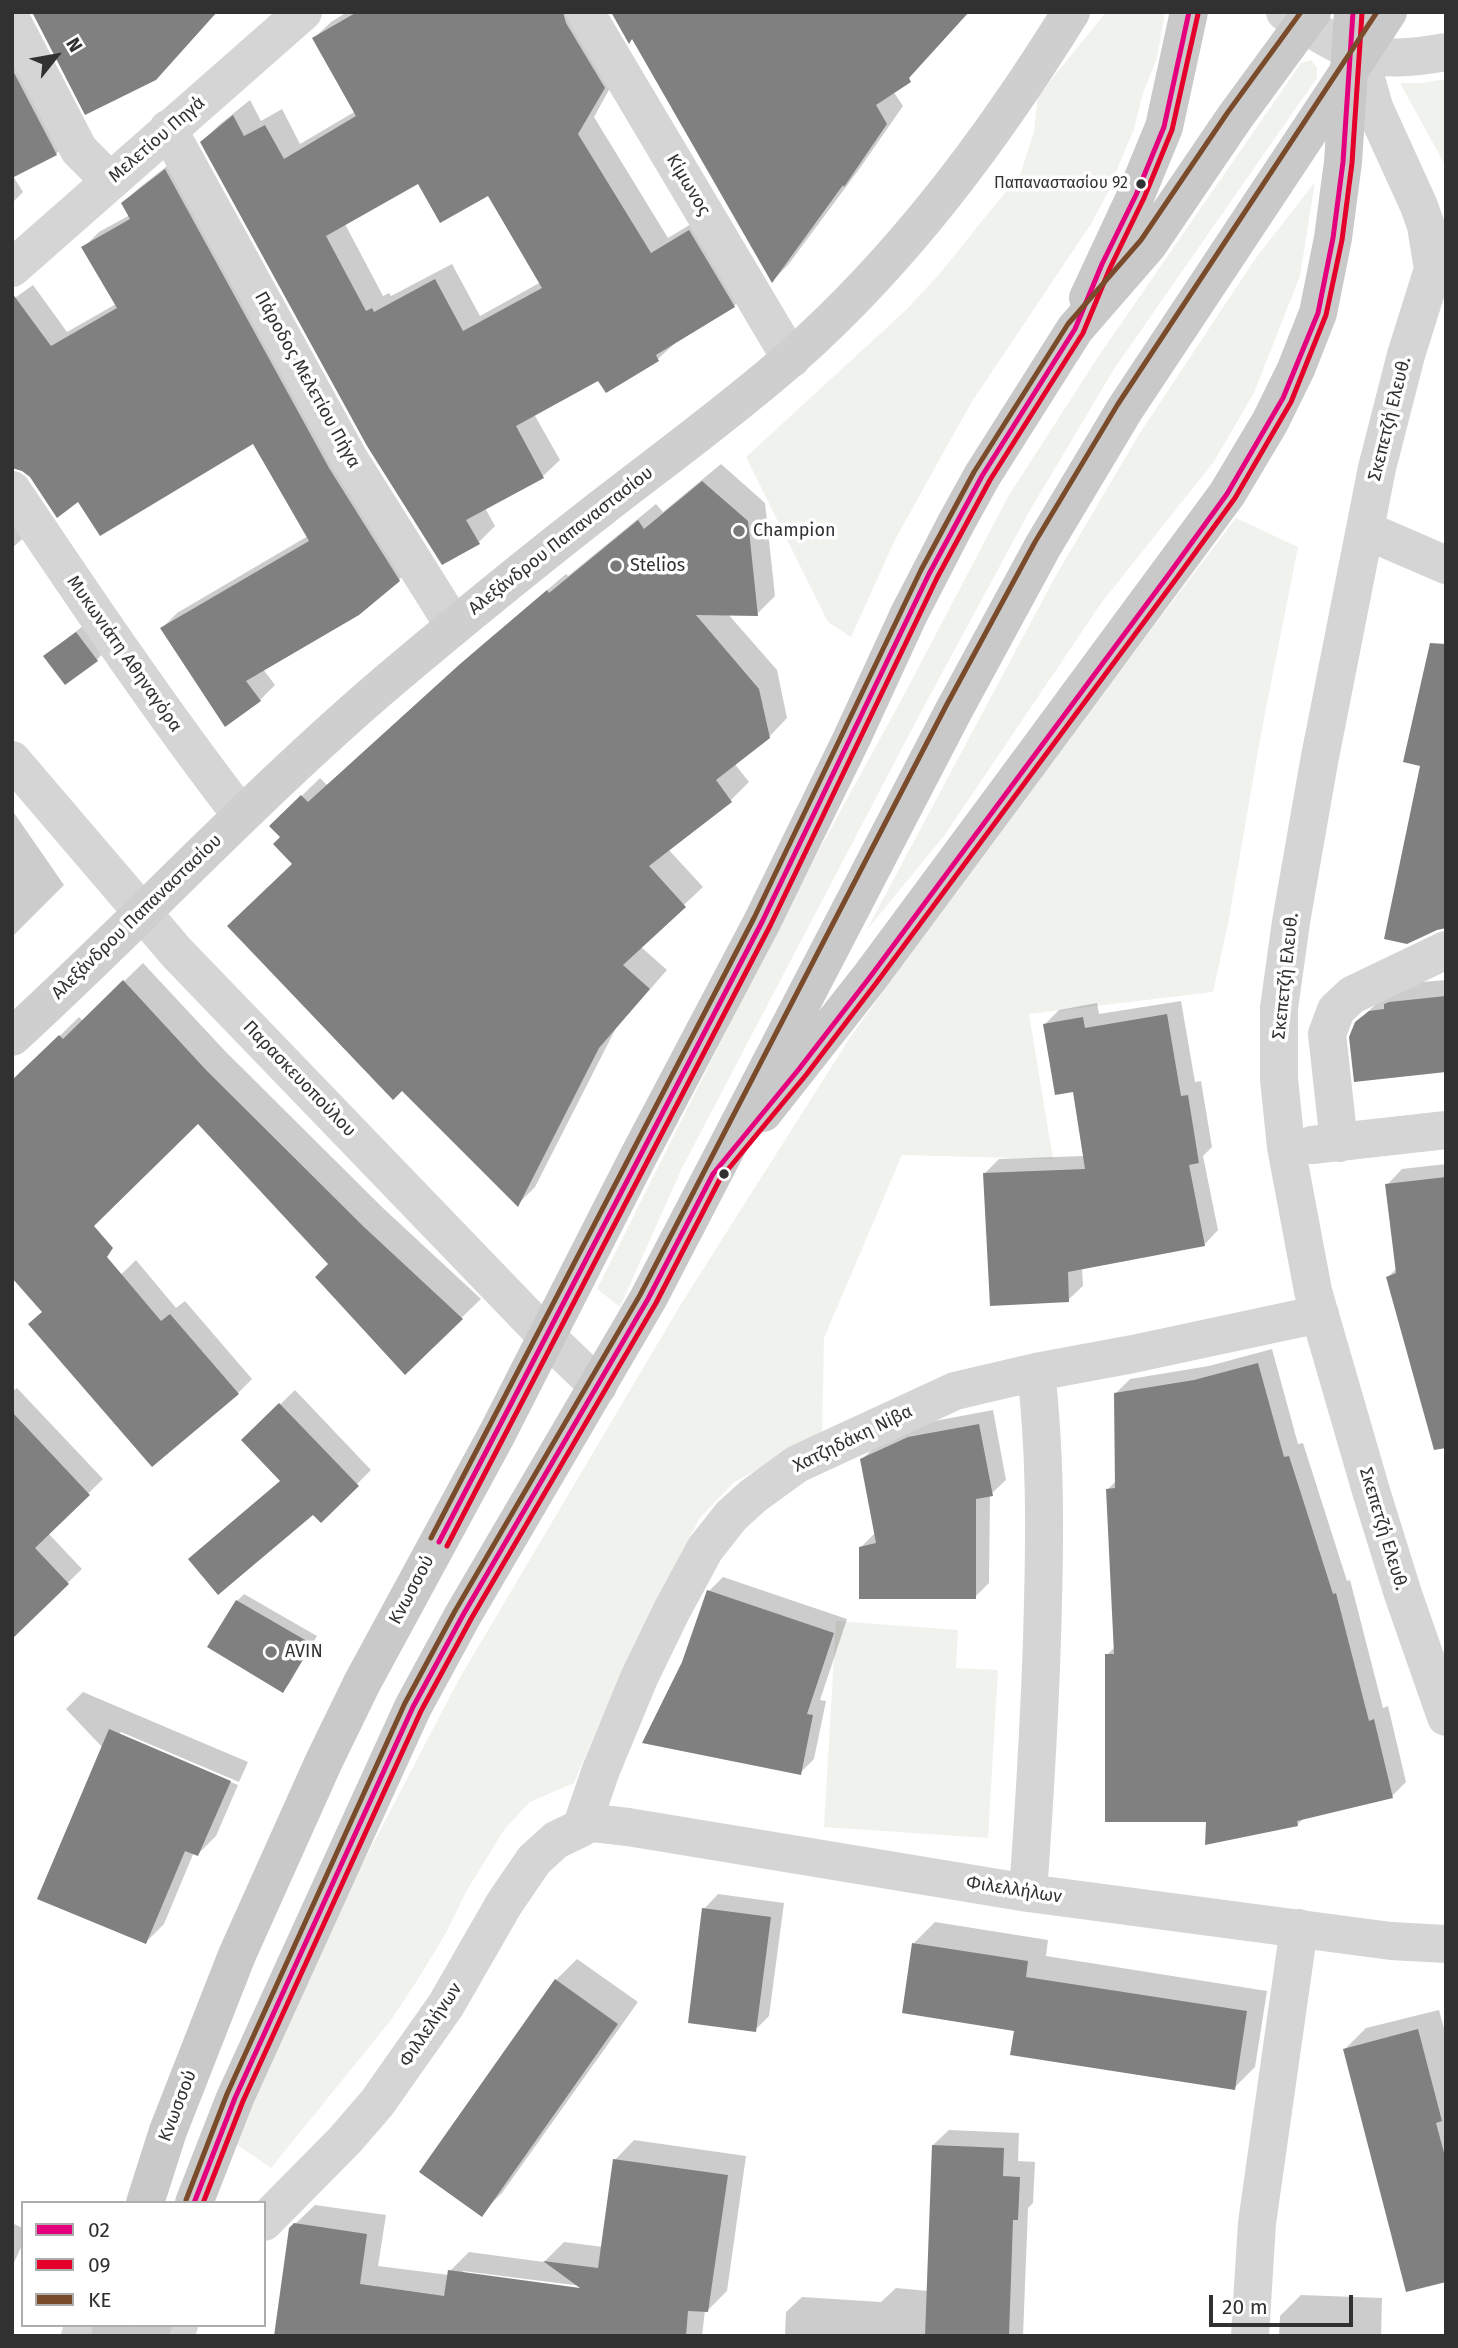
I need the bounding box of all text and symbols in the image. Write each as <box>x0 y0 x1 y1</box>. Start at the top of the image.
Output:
north arrow <box>21 21 91 91</box>
text: N <box>61 34 88 56</box>
street label: Μελετίου Πηγά <box>104 92 210 188</box>
street label: Κίμωνος <box>661 150 715 220</box>
place label: Παπαναστασίου 92 <box>994 174 1128 194</box>
marker: Παπαναστασίου 92 <box>1134 177 1148 191</box>
street label: Πάροδος Μελετίου Πήγα <box>249 288 365 472</box>
street label: Σκεπετζή Ελευθ. <box>1364 355 1416 483</box>
street label: Αλεξάνδρου Παπαναστασίου <box>464 462 658 620</box>
place label: Champion <box>753 520 835 542</box>
marker: Champion <box>731 523 747 539</box>
place label: Stelios <box>630 555 685 577</box>
marker: Stelios <box>608 558 624 574</box>
street label: Μυκωνιάτη Αθηναγόρα <box>62 572 186 736</box>
street label: Αλεξάνδρου Παπαναστασίου <box>47 830 227 1004</box>
street label: Σκεπετζή Ελευθ. <box>1269 912 1303 1040</box>
street label: Παρασκευοπούλου <box>238 1016 360 1142</box>
unlabelled marker <box>717 1167 731 1181</box>
street label: Χατζηδάκη Νίβα <box>790 1401 916 1477</box>
street label: Σκεπετζή Ελευθ. <box>1354 1465 1412 1593</box>
street label: Κνωσσού <box>385 1552 439 1628</box>
place label: AVIN <box>285 1641 323 1663</box>
marker: AVIN <box>263 1644 279 1660</box>
street label: Φιλελλήλων <box>965 1872 1063 1908</box>
street label: Φιλλελήνων <box>395 1979 467 2071</box>
street label: Κνωσσού <box>154 2067 202 2145</box>
legend <box>21 2201 266 2327</box>
text: 02 <box>88 2217 110 2243</box>
text: 09 <box>88 2252 111 2278</box>
scale bar <box>1213 2282 1356 2326</box>
text: KE <box>88 2287 112 2313</box>
text: 20 m <box>1222 2294 1268 2320</box>

